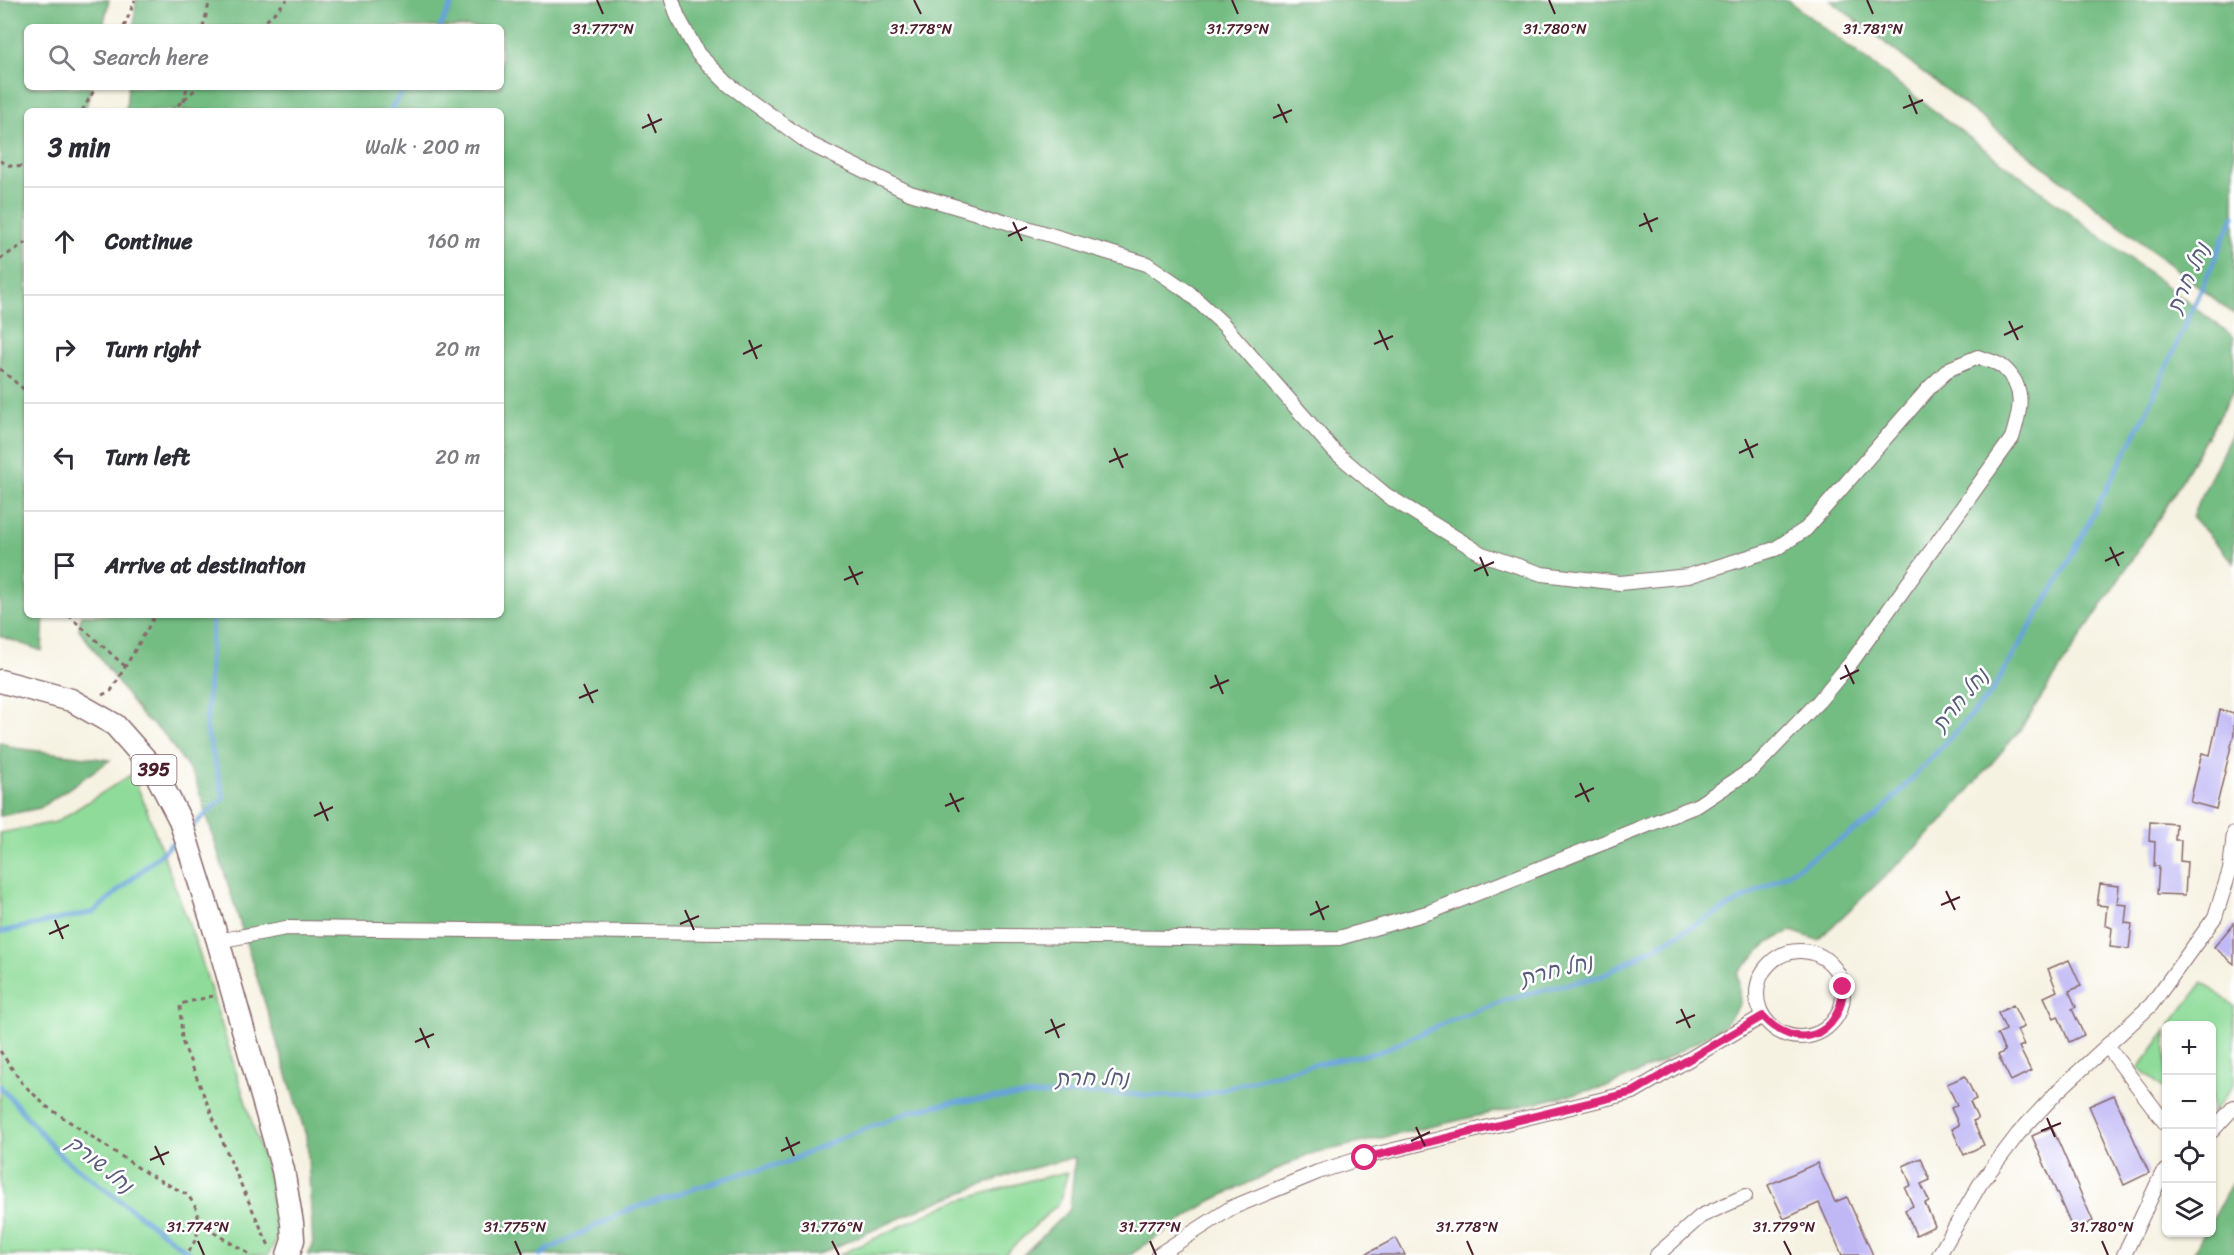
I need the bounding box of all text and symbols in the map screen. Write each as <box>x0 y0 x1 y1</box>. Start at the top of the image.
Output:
text: 31.777°N <box>572 16 634 42</box>
text: 31.778°N <box>890 16 953 42</box>
text: 31.779°N <box>1207 16 1270 42</box>
text: 31.780°N <box>1523 16 1587 42</box>
text: 31.781°N <box>1843 16 1904 42</box>
search box <box>24 24 504 90</box>
text: Search here <box>93 38 209 77</box>
icon: search <box>45 41 78 74</box>
text: 3 min <box>48 124 110 170</box>
text: Walk · 200 m <box>365 130 480 165</box>
text: Continue <box>105 222 193 261</box>
text: 160 m <box>427 224 480 259</box>
icon: ahead <box>48 225 81 258</box>
water label: נחל חרת <box>2155 235 2221 320</box>
text: Turn right <box>105 330 200 369</box>
text: 20 m <box>435 332 480 367</box>
icon: right <box>48 333 81 366</box>
text: Turn left <box>105 438 190 477</box>
text: 20 m <box>435 440 480 475</box>
icon: left <box>48 441 81 474</box>
text: Arrive at destination <box>105 546 306 585</box>
icon: arrive <box>48 549 81 582</box>
water label: נחל חרת <box>1921 658 2000 741</box>
road number: 395 <box>132 755 176 785</box>
water label: נחל חרת <box>1515 942 1598 998</box>
route end <box>1829 973 1855 999</box>
map controls <box>2162 1021 2216 1237</box>
button: + <box>2162 1021 2216 1075</box>
water label: נחל חרת <box>1054 1059 1131 1097</box>
button: − <box>2162 1075 2216 1129</box>
water label: נחל שורק <box>58 1125 144 1204</box>
button: locate <box>2162 1129 2216 1183</box>
route start <box>1351 1144 1377 1170</box>
button: layers <box>2162 1183 2216 1237</box>
text: 31.774°N <box>167 1214 230 1240</box>
text: 31.775°N <box>484 1214 547 1240</box>
text: 31.776°N <box>801 1214 863 1240</box>
text: 31.777°N <box>1119 1214 1181 1240</box>
text: 31.778°N <box>1436 1214 1499 1240</box>
text: 31.779°N <box>1753 1214 1816 1240</box>
text: 31.780°N <box>2070 1214 2134 1240</box>

